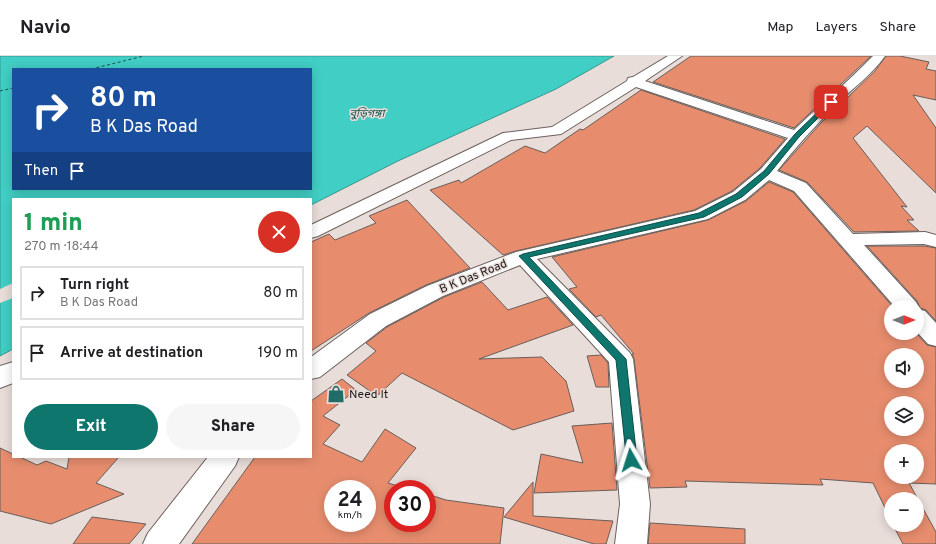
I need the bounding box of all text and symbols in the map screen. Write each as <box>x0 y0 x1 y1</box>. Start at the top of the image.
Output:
text: Navio <box>20 16 71 40</box>
text: Map <box>767 19 793 36</box>
text: Layers <box>815 19 857 36</box>
text: Share <box>879 19 916 36</box>
text: 80 m <box>90 81 157 117</box>
icon: right <box>24 84 76 136</box>
pin <box>814 85 848 119</box>
icon: arrive <box>820 91 842 113</box>
water label: বুড়িগঙ্গা <box>350 107 387 121</box>
text: B K Das Road <box>90 116 198 139</box>
icon: arrive <box>66 160 88 182</box>
text: Then <box>24 162 58 181</box>
text: 1 min <box>24 209 83 239</box>
button: close <box>258 211 300 253</box>
text: 270 m · 18:44 <box>24 239 99 255</box>
street label: B K Das Road <box>437 256 510 298</box>
text: Turn right <box>60 276 129 295</box>
icon: right <box>26 282 48 304</box>
text: 80 m <box>263 284 298 303</box>
text: B K Das Road <box>60 295 138 311</box>
north arrow <box>884 300 924 340</box>
map controls <box>884 300 924 532</box>
icon: arrive <box>26 342 48 364</box>
text: Arrive at destination <box>60 344 203 363</box>
text: 190 m <box>258 344 298 363</box>
button: sound <box>884 348 924 388</box>
shop icon: Need It <box>326 384 346 404</box>
place label: Need It <box>349 387 388 403</box>
button: layers <box>884 396 924 436</box>
button: Exit <box>24 404 158 450</box>
button: Share <box>166 404 300 450</box>
position arrow <box>610 439 652 481</box>
button: + <box>884 444 924 484</box>
speed limit sign: 30 <box>384 480 436 532</box>
text: 24 <box>337 488 363 514</box>
button: − <box>884 492 924 532</box>
text: km/h <box>338 509 362 522</box>

